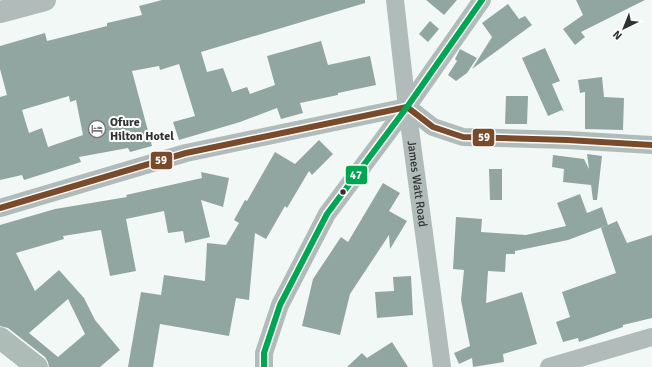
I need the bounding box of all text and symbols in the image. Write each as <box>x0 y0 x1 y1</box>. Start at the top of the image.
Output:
north arrow <box>604 8 644 48</box>
text: N <box>610 28 625 42</box>
place label: Ofure Hilton Hotel <box>110 115 174 144</box>
hotel icon: Ofure Hilton Hotel <box>87 119 107 139</box>
line badge: 59 <box>472 128 495 147</box>
text: 59 <box>478 131 490 144</box>
street label: James Watt Road <box>404 139 431 228</box>
line badge: 59 <box>150 151 173 170</box>
text: 59 <box>155 154 167 167</box>
line badge: 47 <box>345 165 368 185</box>
text: 47 <box>350 169 362 182</box>
unlabelled marker <box>338 187 348 197</box>

